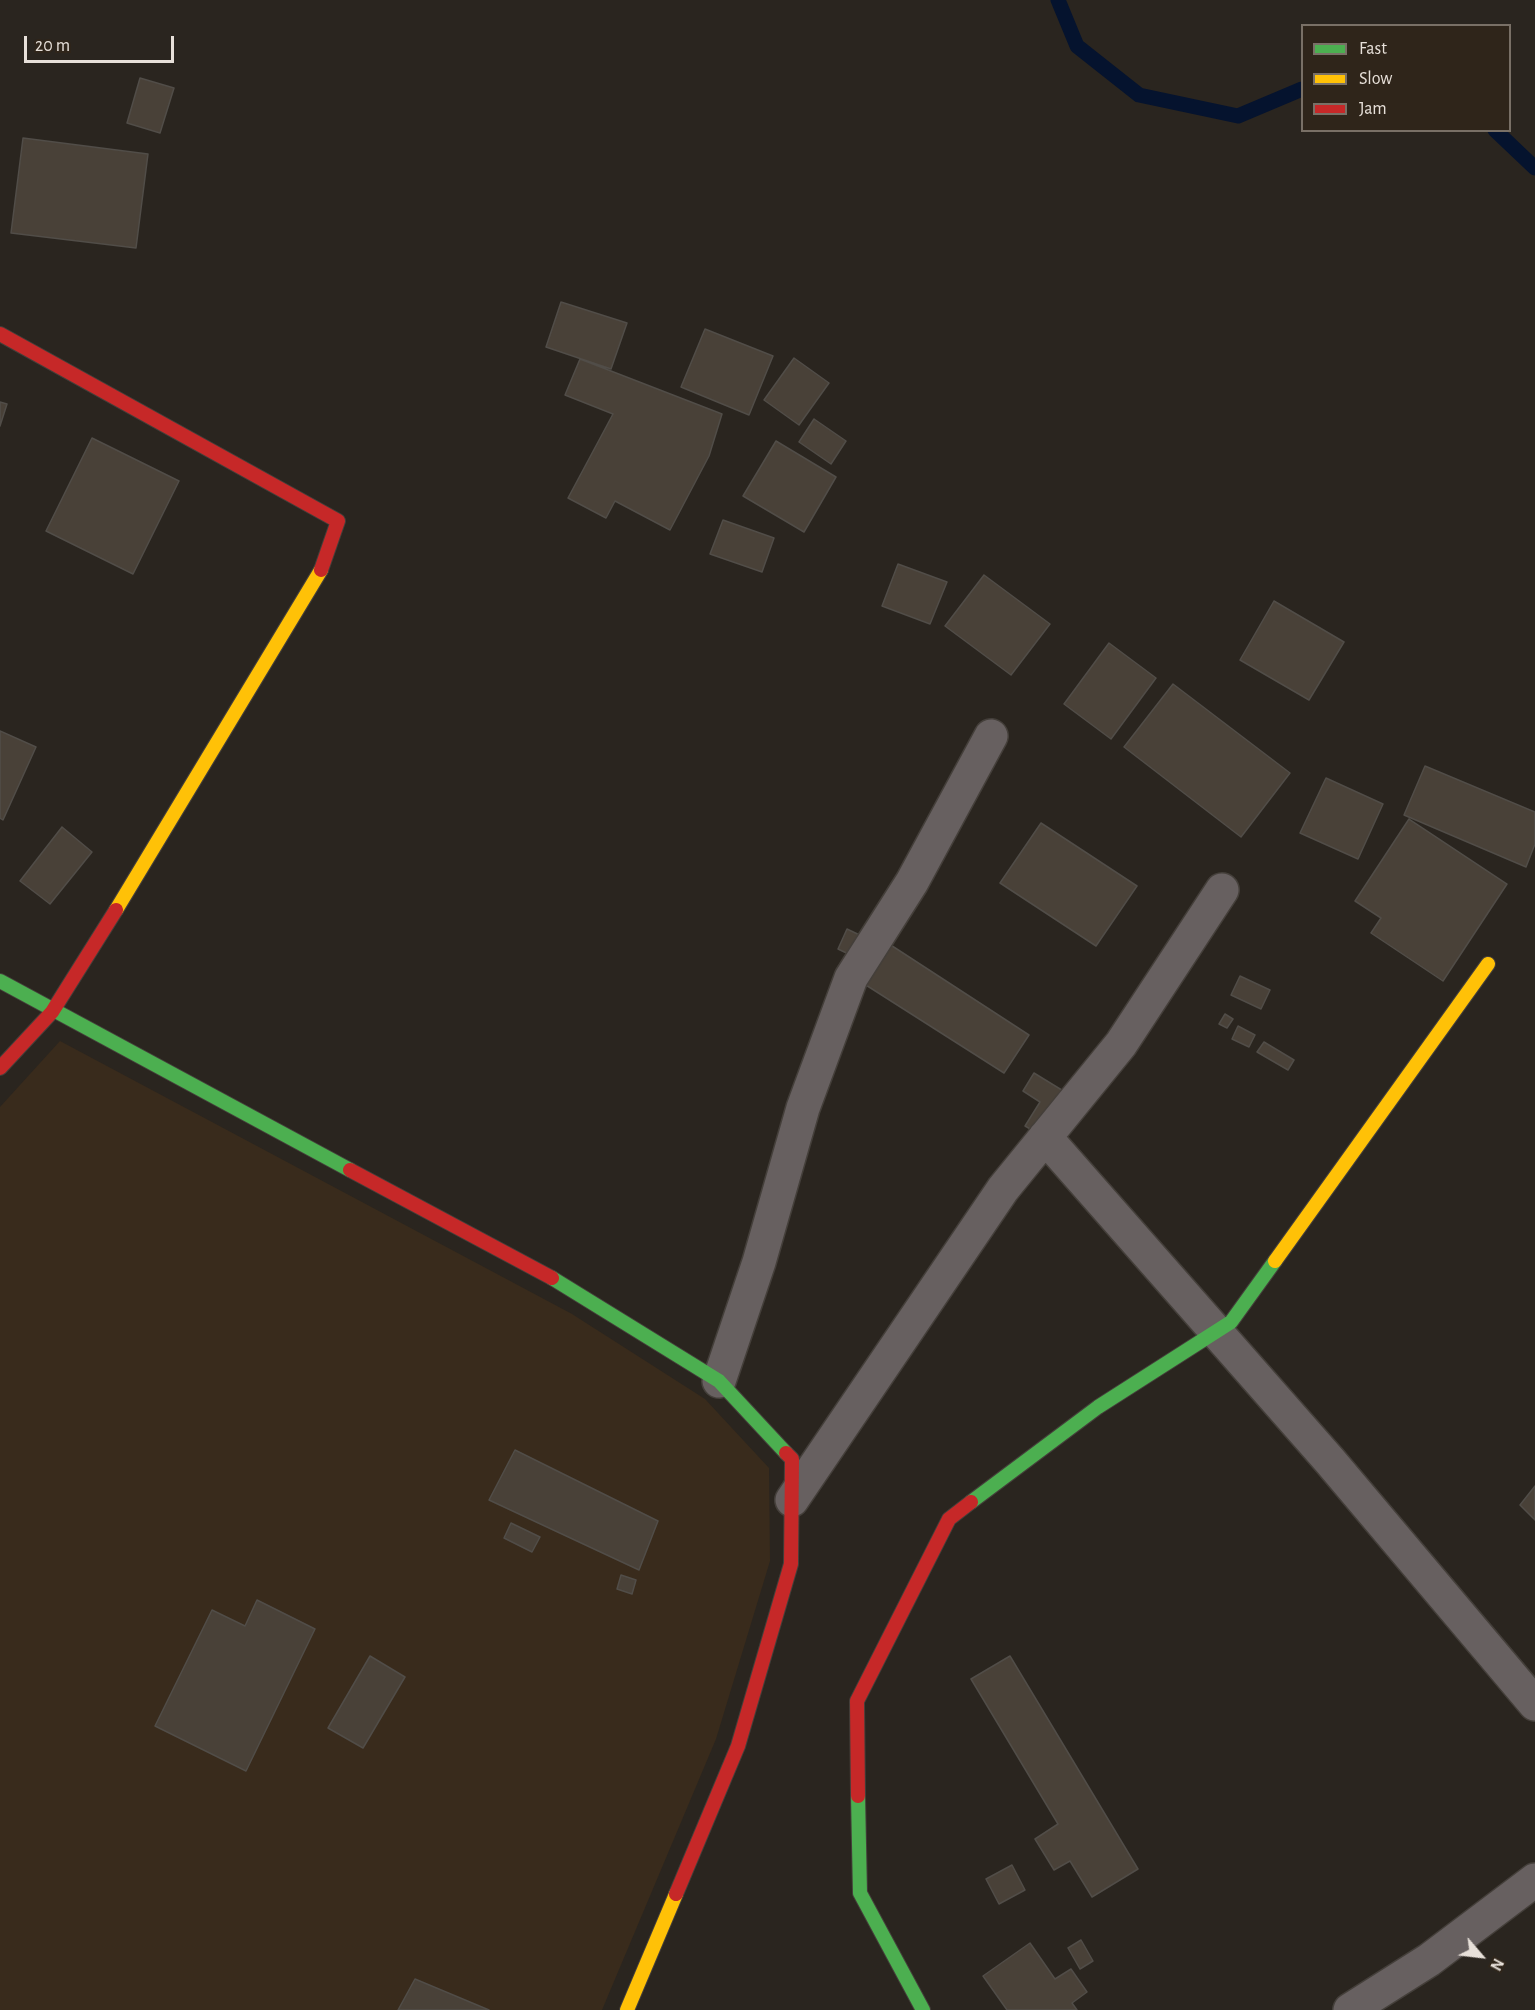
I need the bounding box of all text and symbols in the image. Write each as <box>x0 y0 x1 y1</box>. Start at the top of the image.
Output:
scale bar <box>27 24 177 62</box>
legend <box>1301 24 1511 132</box>
text: 20 m <box>35 37 70 55</box>
text: Fast <box>1359 40 1387 58</box>
text: Slow <box>1359 70 1392 88</box>
text: Jam <box>1359 100 1387 118</box>
north arrow <box>1451 1926 1511 1986</box>
text: N <box>1487 1956 1507 1973</box>

